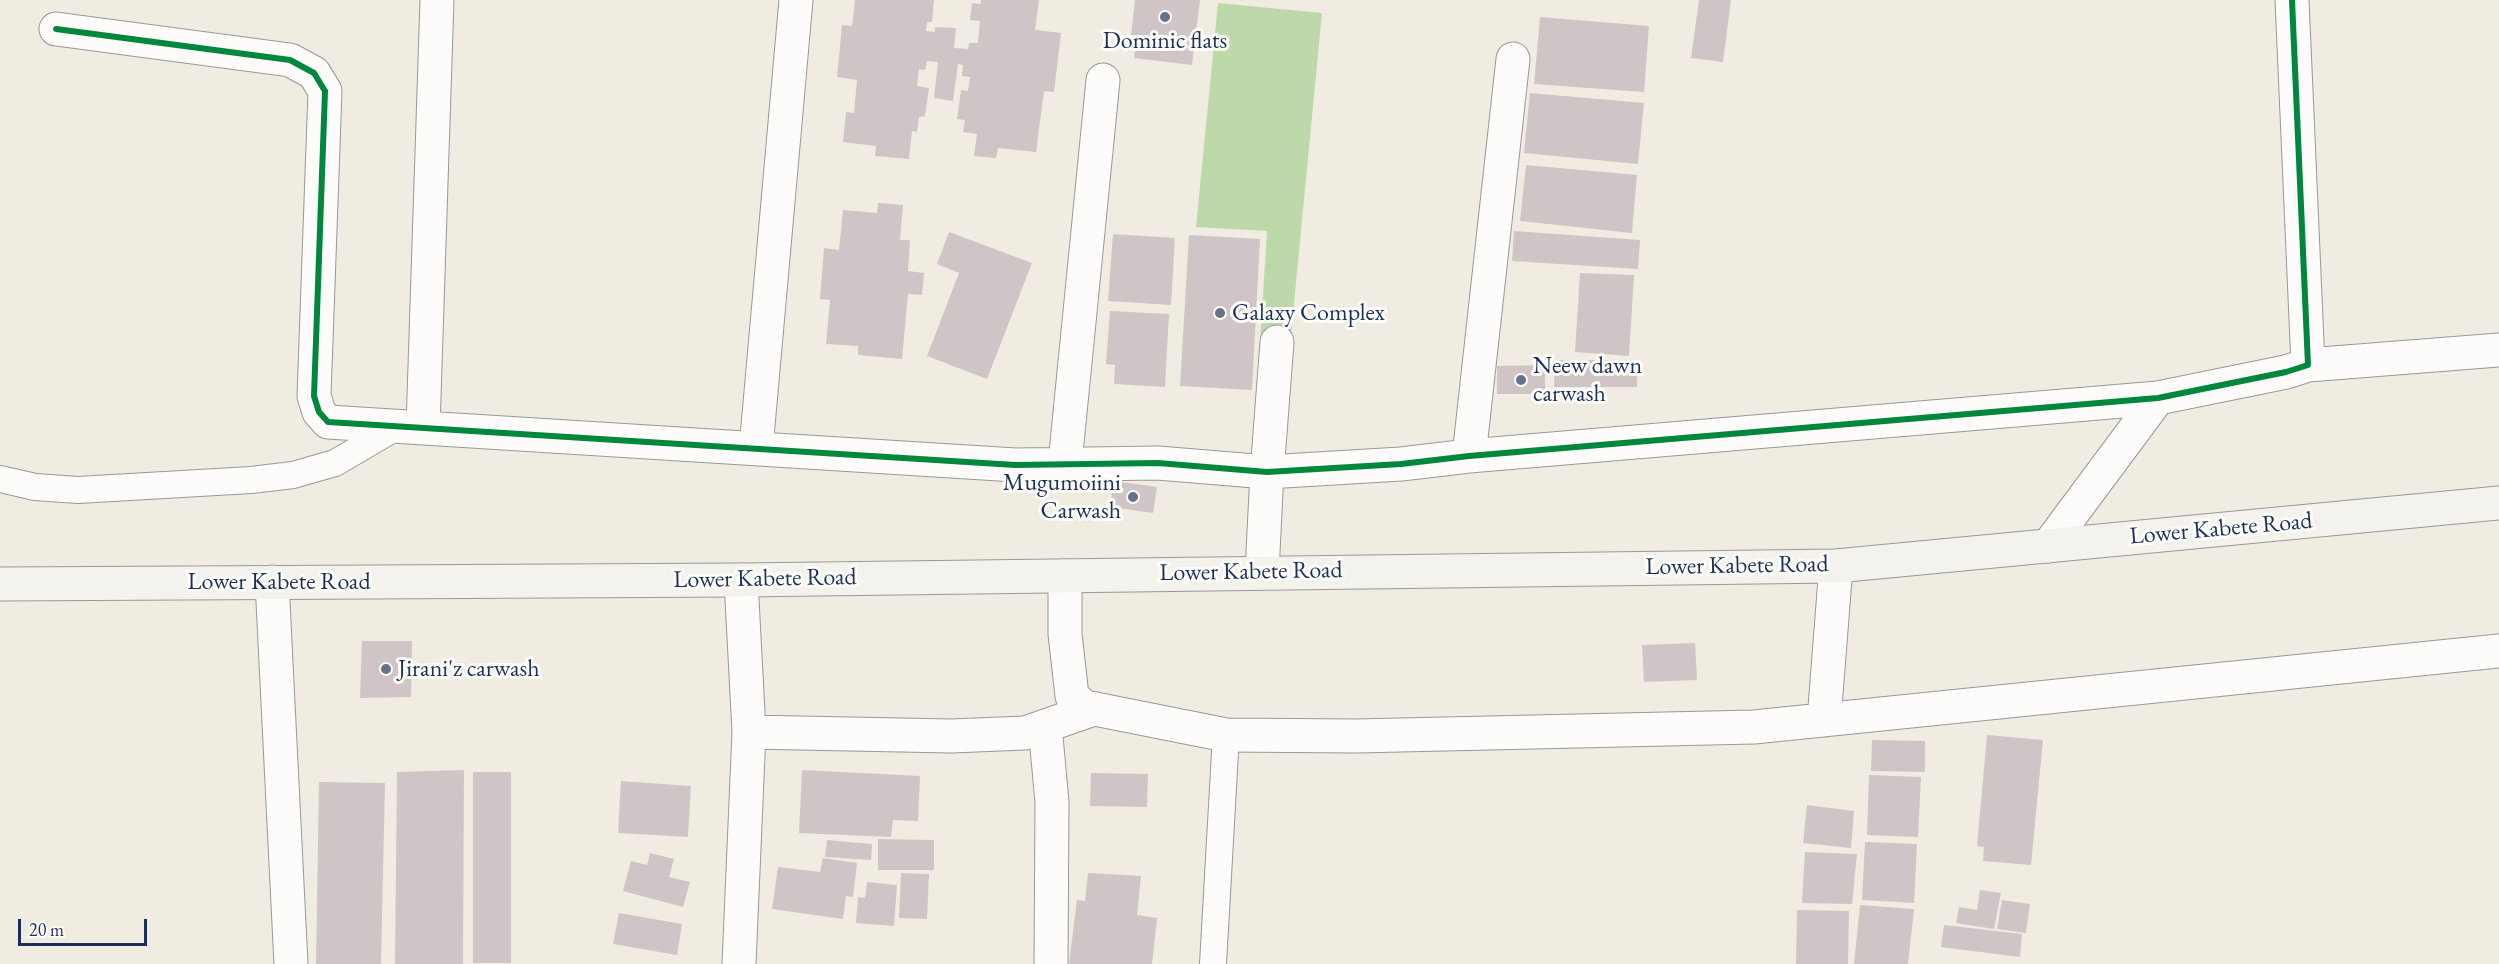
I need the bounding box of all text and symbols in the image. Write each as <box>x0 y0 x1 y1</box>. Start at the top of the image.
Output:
marker: Dominic flats <box>1158 10 1172 24</box>
place label: Dominic flats <box>1103 27 1227 55</box>
place label: Galaxy Complex <box>1232 299 1385 327</box>
marker: Galaxy Complex <box>1213 306 1227 320</box>
place label: Neew dawn carwash <box>1533 352 1642 408</box>
marker: Neew dawn carwash <box>1514 373 1528 387</box>
place label: Mugumoiini Carwash <box>1003 469 1121 525</box>
marker: Mugumoiini Carwash <box>1126 490 1140 504</box>
street label: Lower Kabete Road <box>2129 507 2313 551</box>
street label: Lower Kabete Road <box>1645 550 1829 582</box>
street label: Lower Kabete Road <box>1159 556 1343 588</box>
street label: Lower Kabete Road <box>673 563 857 595</box>
street label: Lower Kabete Road <box>187 568 371 596</box>
place label: Jirani'z carwash <box>398 655 540 683</box>
marker: Jirani'z carwash <box>379 662 393 676</box>
scale bar <box>21 907 150 945</box>
text: 20 m <box>29 918 64 941</box>

